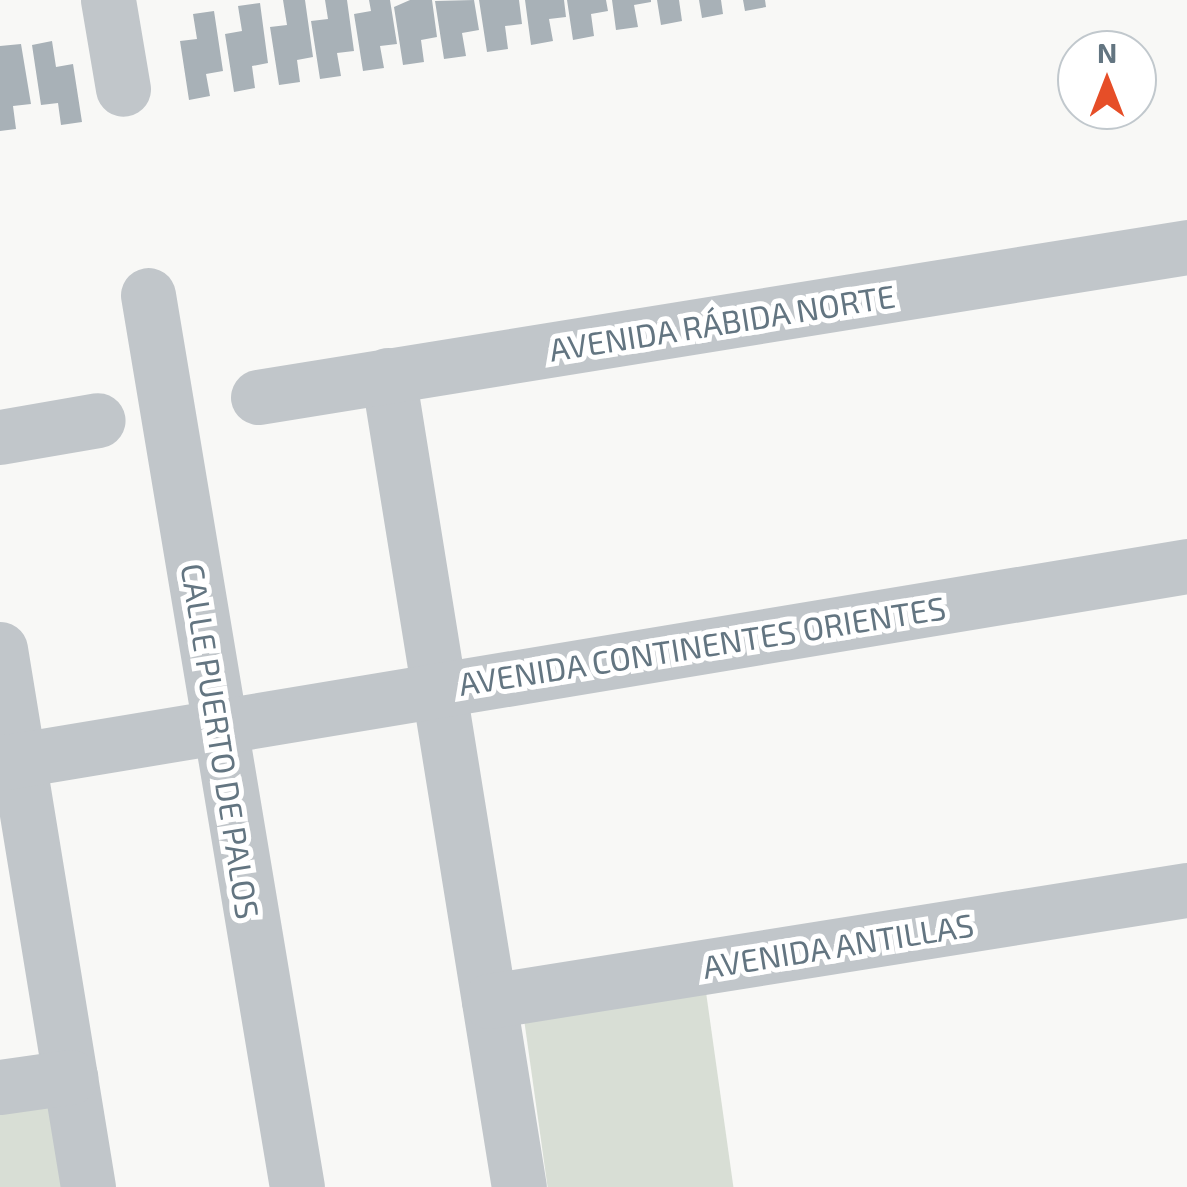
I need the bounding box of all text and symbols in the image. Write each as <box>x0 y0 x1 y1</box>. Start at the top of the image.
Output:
north arrow <box>1057 30 1157 130</box>
text: N <box>1097 35 1117 69</box>
street label: AVENIDA RÁBIDA NORTE <box>546 276 898 368</box>
street label: CALLE PUERTO DE PALOS <box>174 560 268 922</box>
street label: AVENIDA CONTINENTES ORIENTES <box>455 587 949 703</box>
street label: AVENIDA ANTILLAS <box>699 904 977 986</box>

